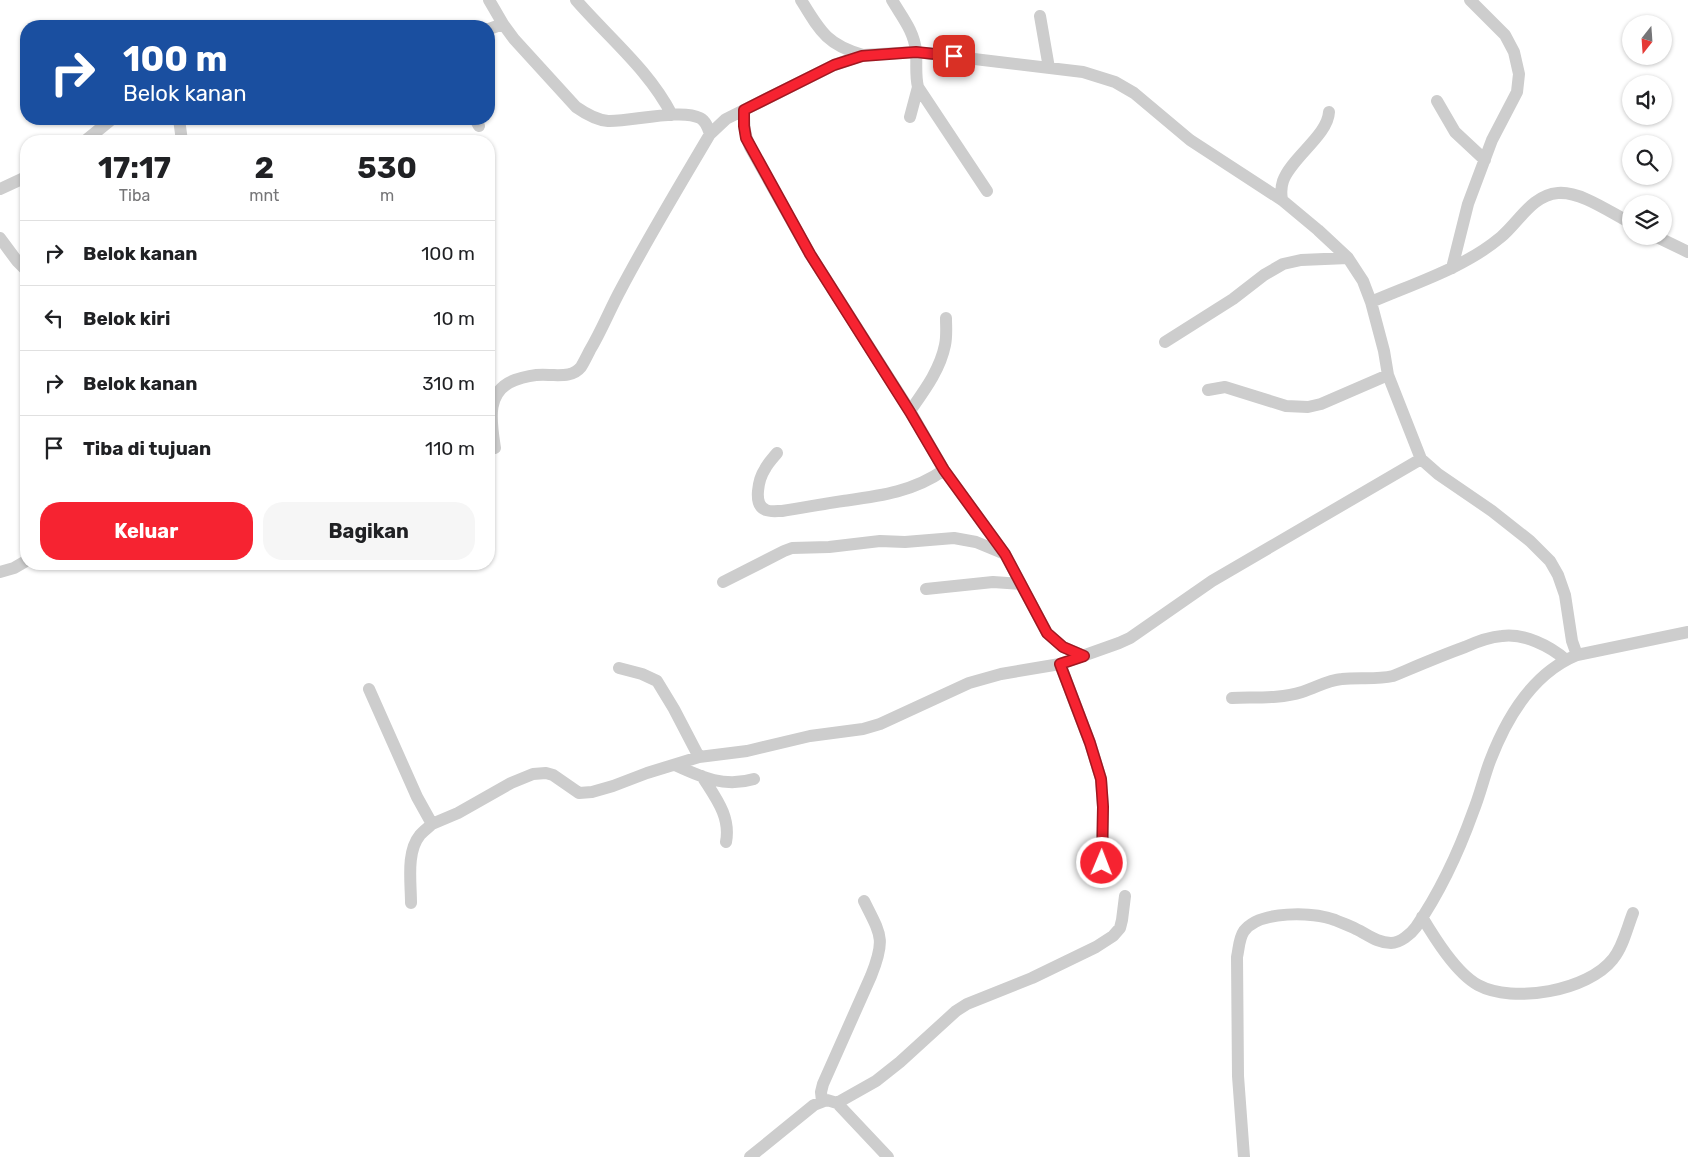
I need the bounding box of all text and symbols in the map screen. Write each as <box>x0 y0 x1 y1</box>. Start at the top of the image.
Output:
north arrow <box>1622 15 1672 65</box>
map controls <box>1622 15 1672 245</box>
pin <box>933 35 975 77</box>
text: 100 m <box>123 38 228 80</box>
icon: right <box>40 40 105 105</box>
icon: arrive <box>940 42 968 70</box>
button: sound <box>1622 75 1672 125</box>
text: Belok kanan <box>123 80 247 107</box>
button: search <box>1622 135 1672 185</box>
text: 17:17 <box>98 150 171 186</box>
text: 2 <box>254 150 274 186</box>
text: 530 <box>357 150 417 186</box>
text: Tiba <box>119 186 150 205</box>
text: mnt <box>249 186 279 205</box>
text: m <box>380 186 394 205</box>
button: layers <box>1622 195 1672 245</box>
icon: right <box>40 239 68 267</box>
text: Belok kanan <box>83 242 198 265</box>
text: 100 m <box>421 242 475 265</box>
icon: left <box>40 304 68 332</box>
text: Belok kiri <box>83 307 170 330</box>
text: 10 m <box>433 307 475 330</box>
icon: right <box>40 369 68 397</box>
text: Belok kanan <box>83 372 198 395</box>
text: 310 m <box>422 372 475 395</box>
icon: arrive <box>40 434 68 462</box>
text: Tiba di tujuan <box>83 437 211 460</box>
text: 110 m <box>425 437 475 460</box>
button: Keluar <box>40 502 253 560</box>
button: Bagikan <box>263 502 475 560</box>
position arrow <box>1075 836 1127 888</box>

